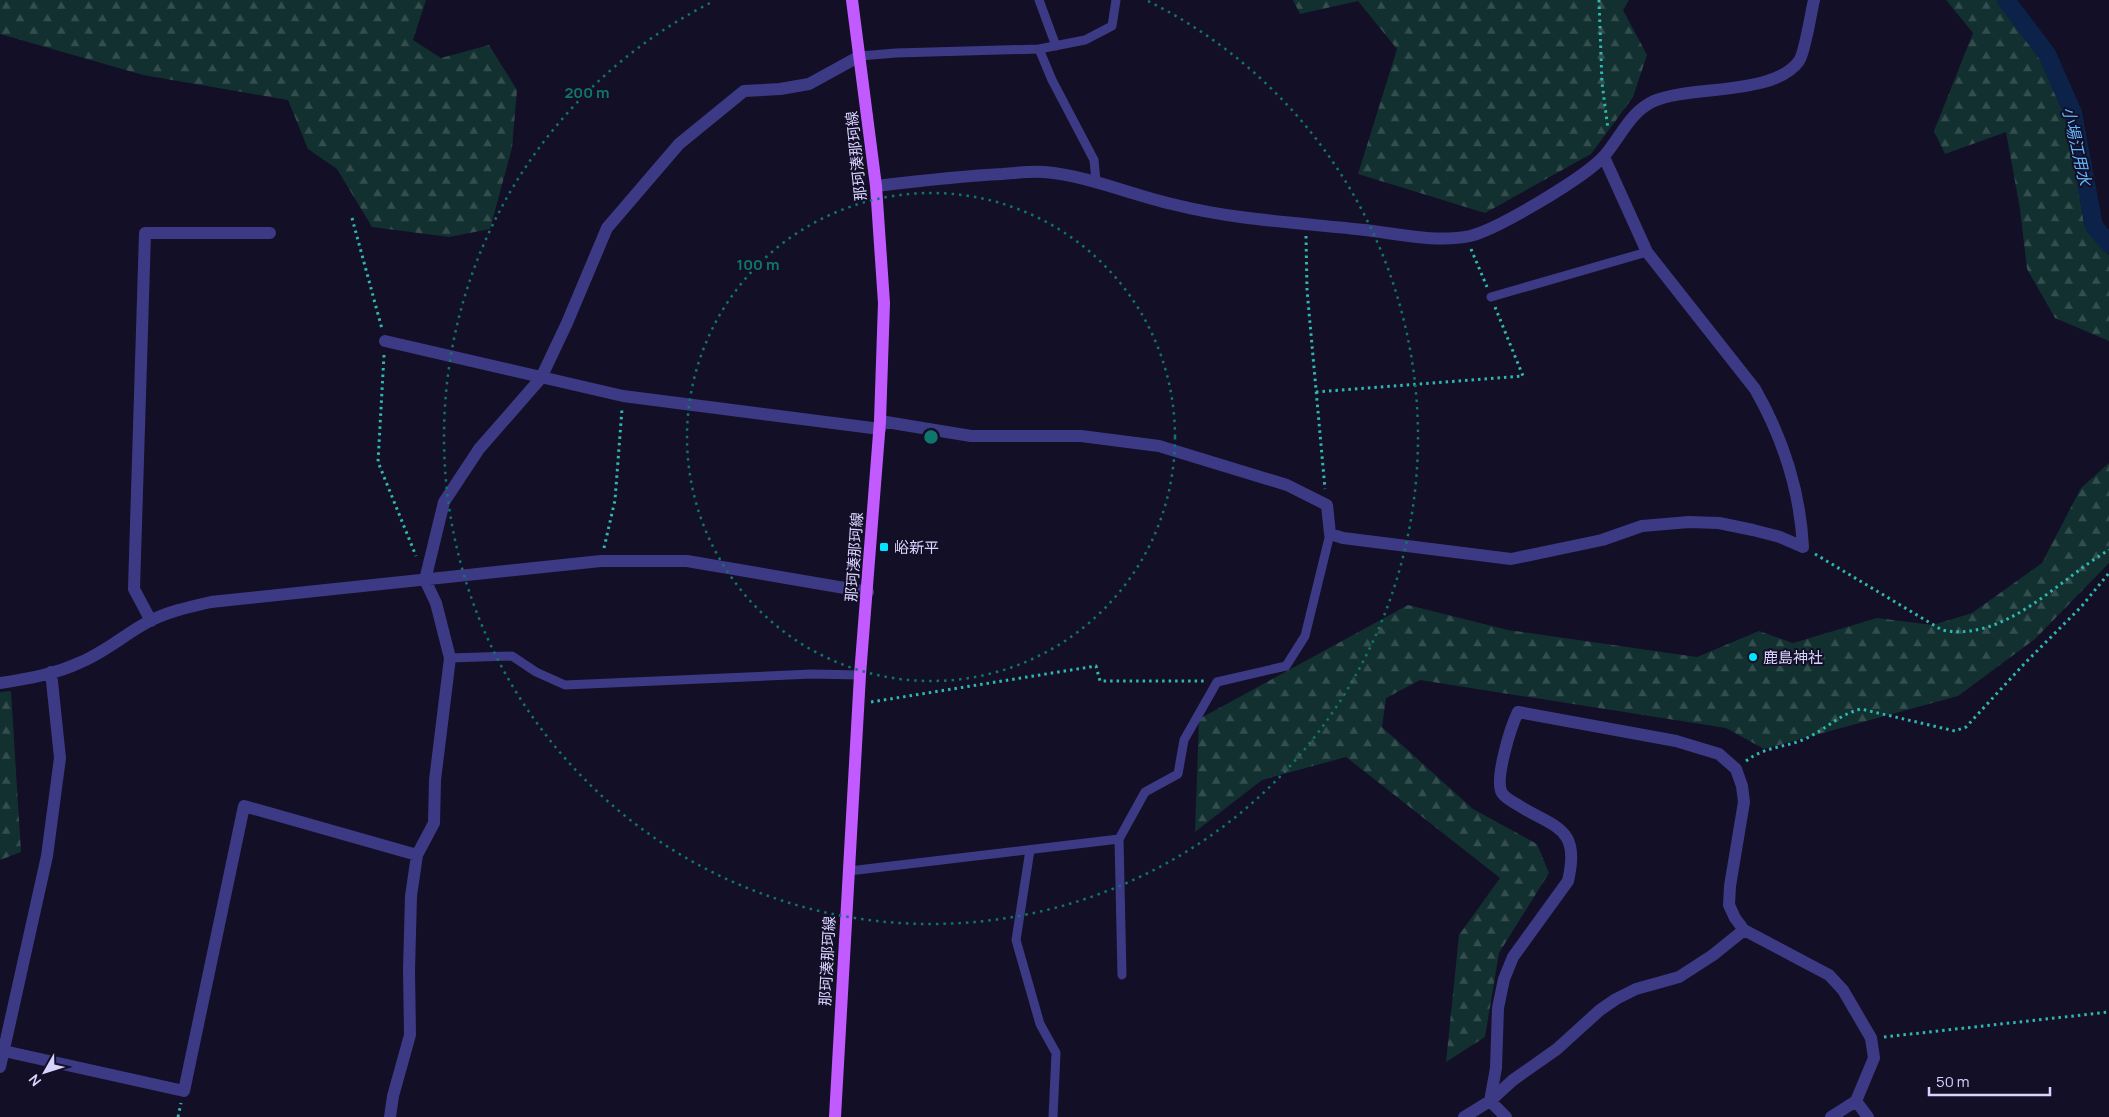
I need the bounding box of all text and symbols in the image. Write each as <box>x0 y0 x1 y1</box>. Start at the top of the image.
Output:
text: 200 m <box>564 82 610 103</box>
water label: 小場江用水 <box>2057 105 2097 189</box>
street label: 那珂湊那珂線 <box>841 110 871 202</box>
text: 100 m <box>737 254 779 275</box>
centre of rings <box>922 428 940 446</box>
street label: 那珂湊那珂線 <box>840 511 868 603</box>
place label: 峪新平 <box>894 537 939 558</box>
marker: 峪新平 <box>878 541 890 553</box>
place label: 鹿島神社 <box>1763 647 1823 668</box>
marker: 鹿島神社 <box>1747 651 1759 663</box>
street label: 那珂湊那珂線 <box>814 916 840 1006</box>
north arrow <box>20 1047 70 1097</box>
scale bar <box>1929 1064 2050 1096</box>
text: N <box>24 1071 45 1090</box>
text: 50 m <box>1936 1071 1970 1092</box>

